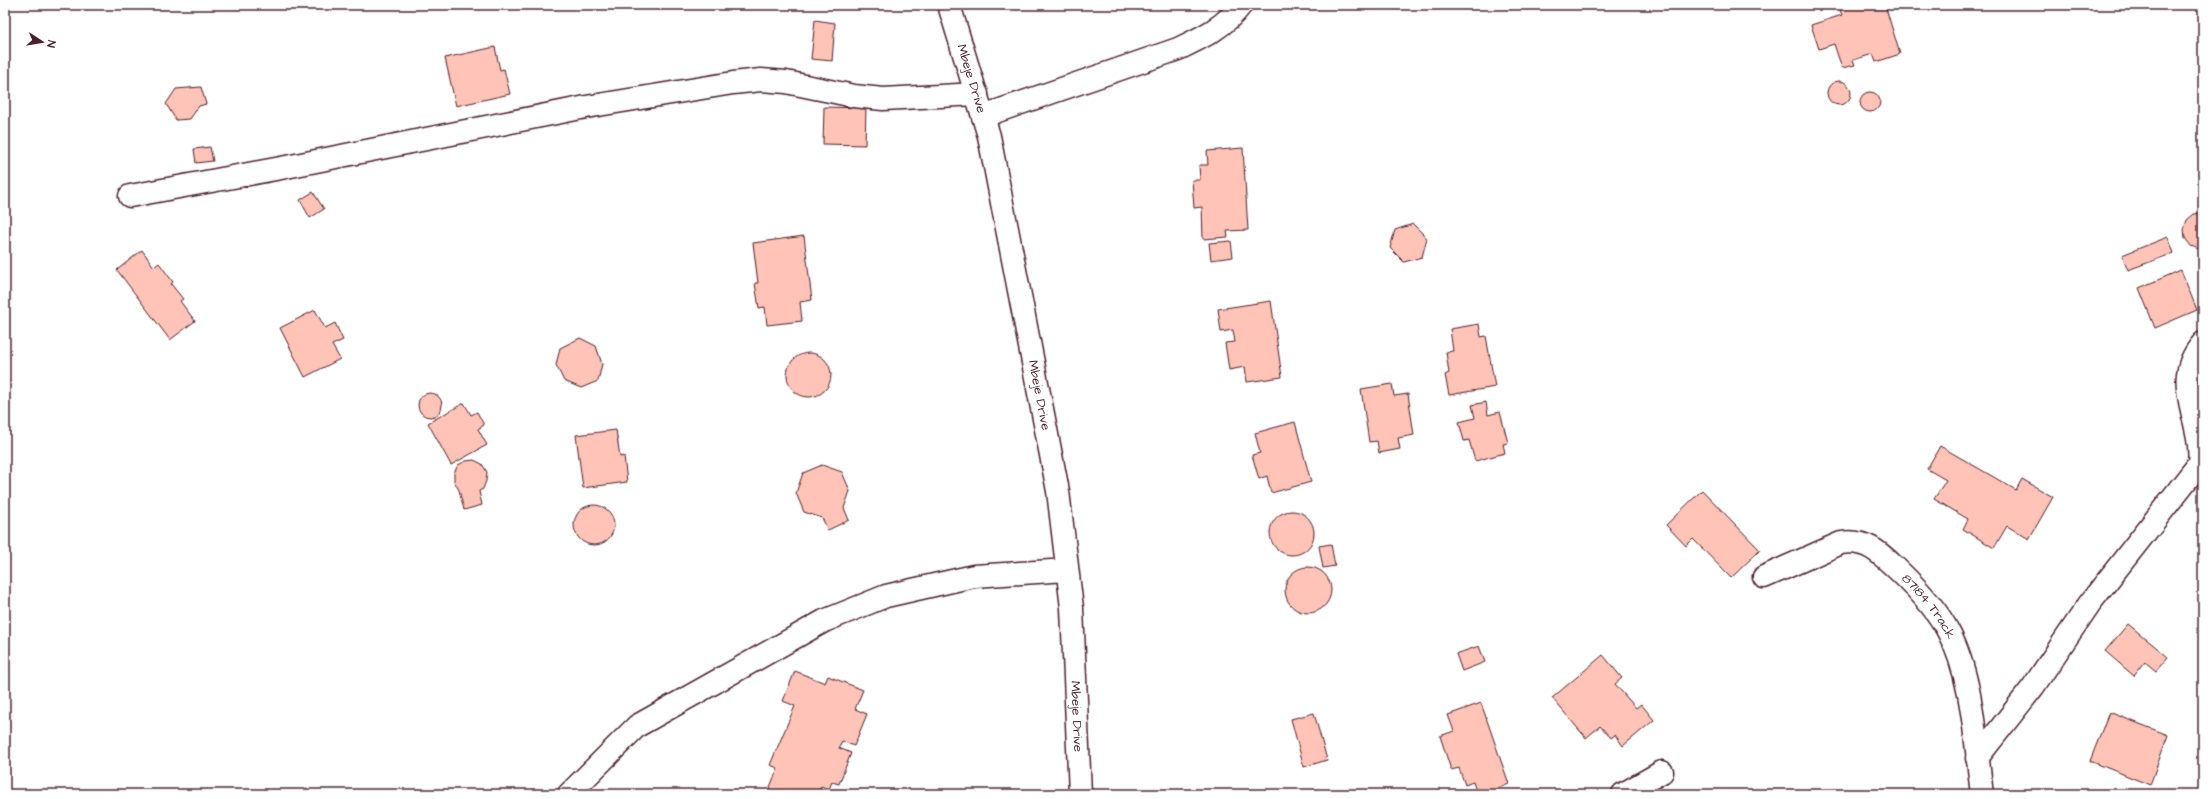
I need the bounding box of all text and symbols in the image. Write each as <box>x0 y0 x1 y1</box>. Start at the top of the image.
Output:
north arrow <box>22 22 62 62</box>
text: N <box>43 39 59 49</box>
street label: Mbeje Drive <box>952 42 990 115</box>
street label: Mbeje Drive <box>1024 359 1055 432</box>
street label: 87184 Track <box>1898 569 1960 642</box>
street label: Mbeje Drive <box>1066 681 1087 752</box>

